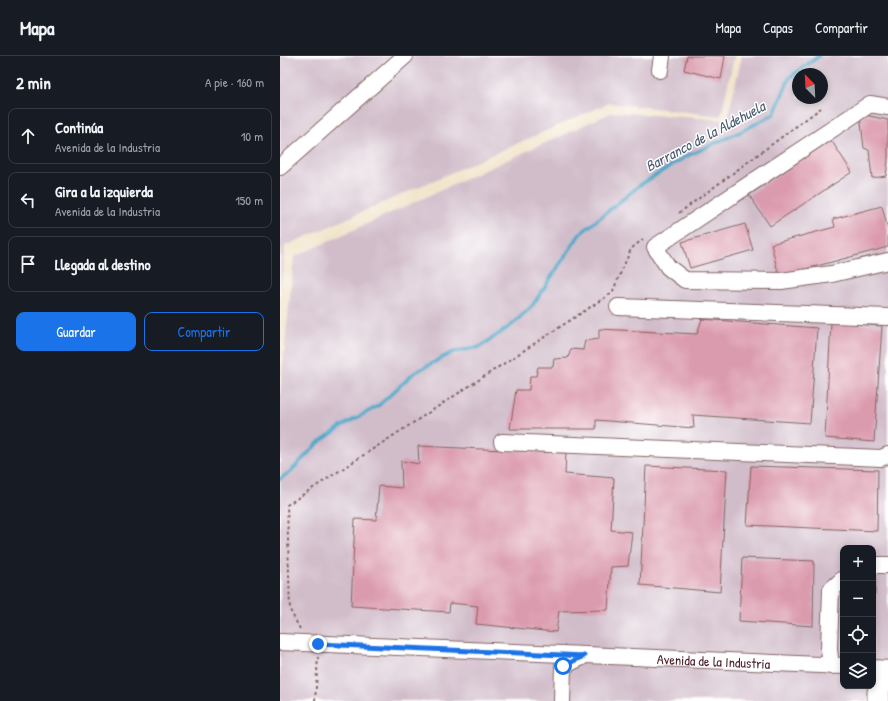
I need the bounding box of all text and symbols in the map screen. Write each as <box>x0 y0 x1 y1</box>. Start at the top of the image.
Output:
text: Mapa <box>20 15 54 41</box>
text: Mapa <box>716 18 741 37</box>
text: Capas <box>763 18 793 37</box>
text: Compartir <box>815 18 868 37</box>
north arrow <box>792 68 828 104</box>
text: 2 min <box>16 71 51 94</box>
text: A pie · 160 m <box>205 73 264 91</box>
water label: Barranco de la Aldehuela <box>641 95 770 176</box>
text: Continúa <box>55 117 103 138</box>
icon: ahead <box>17 125 39 147</box>
text: 10 m <box>241 127 263 145</box>
text: Avenida de la Industria <box>55 138 160 156</box>
text: Gira a la izquierda <box>55 181 153 202</box>
icon: left <box>17 189 39 211</box>
text: 150 m <box>235 191 263 209</box>
text: Avenida de la Industria <box>55 202 160 220</box>
icon: arrive <box>17 253 39 275</box>
text: Llegada al destino <box>55 254 151 275</box>
button: Guardar <box>16 312 136 351</box>
button: Compartir <box>144 312 264 351</box>
map controls <box>840 545 876 689</box>
button: + <box>840 545 876 581</box>
button: − <box>840 581 876 617</box>
button: locate <box>840 617 876 653</box>
route end <box>309 635 327 653</box>
street label: Avenida de la Industria <box>657 649 771 672</box>
button: layers <box>840 653 876 689</box>
route start <box>554 657 572 675</box>

